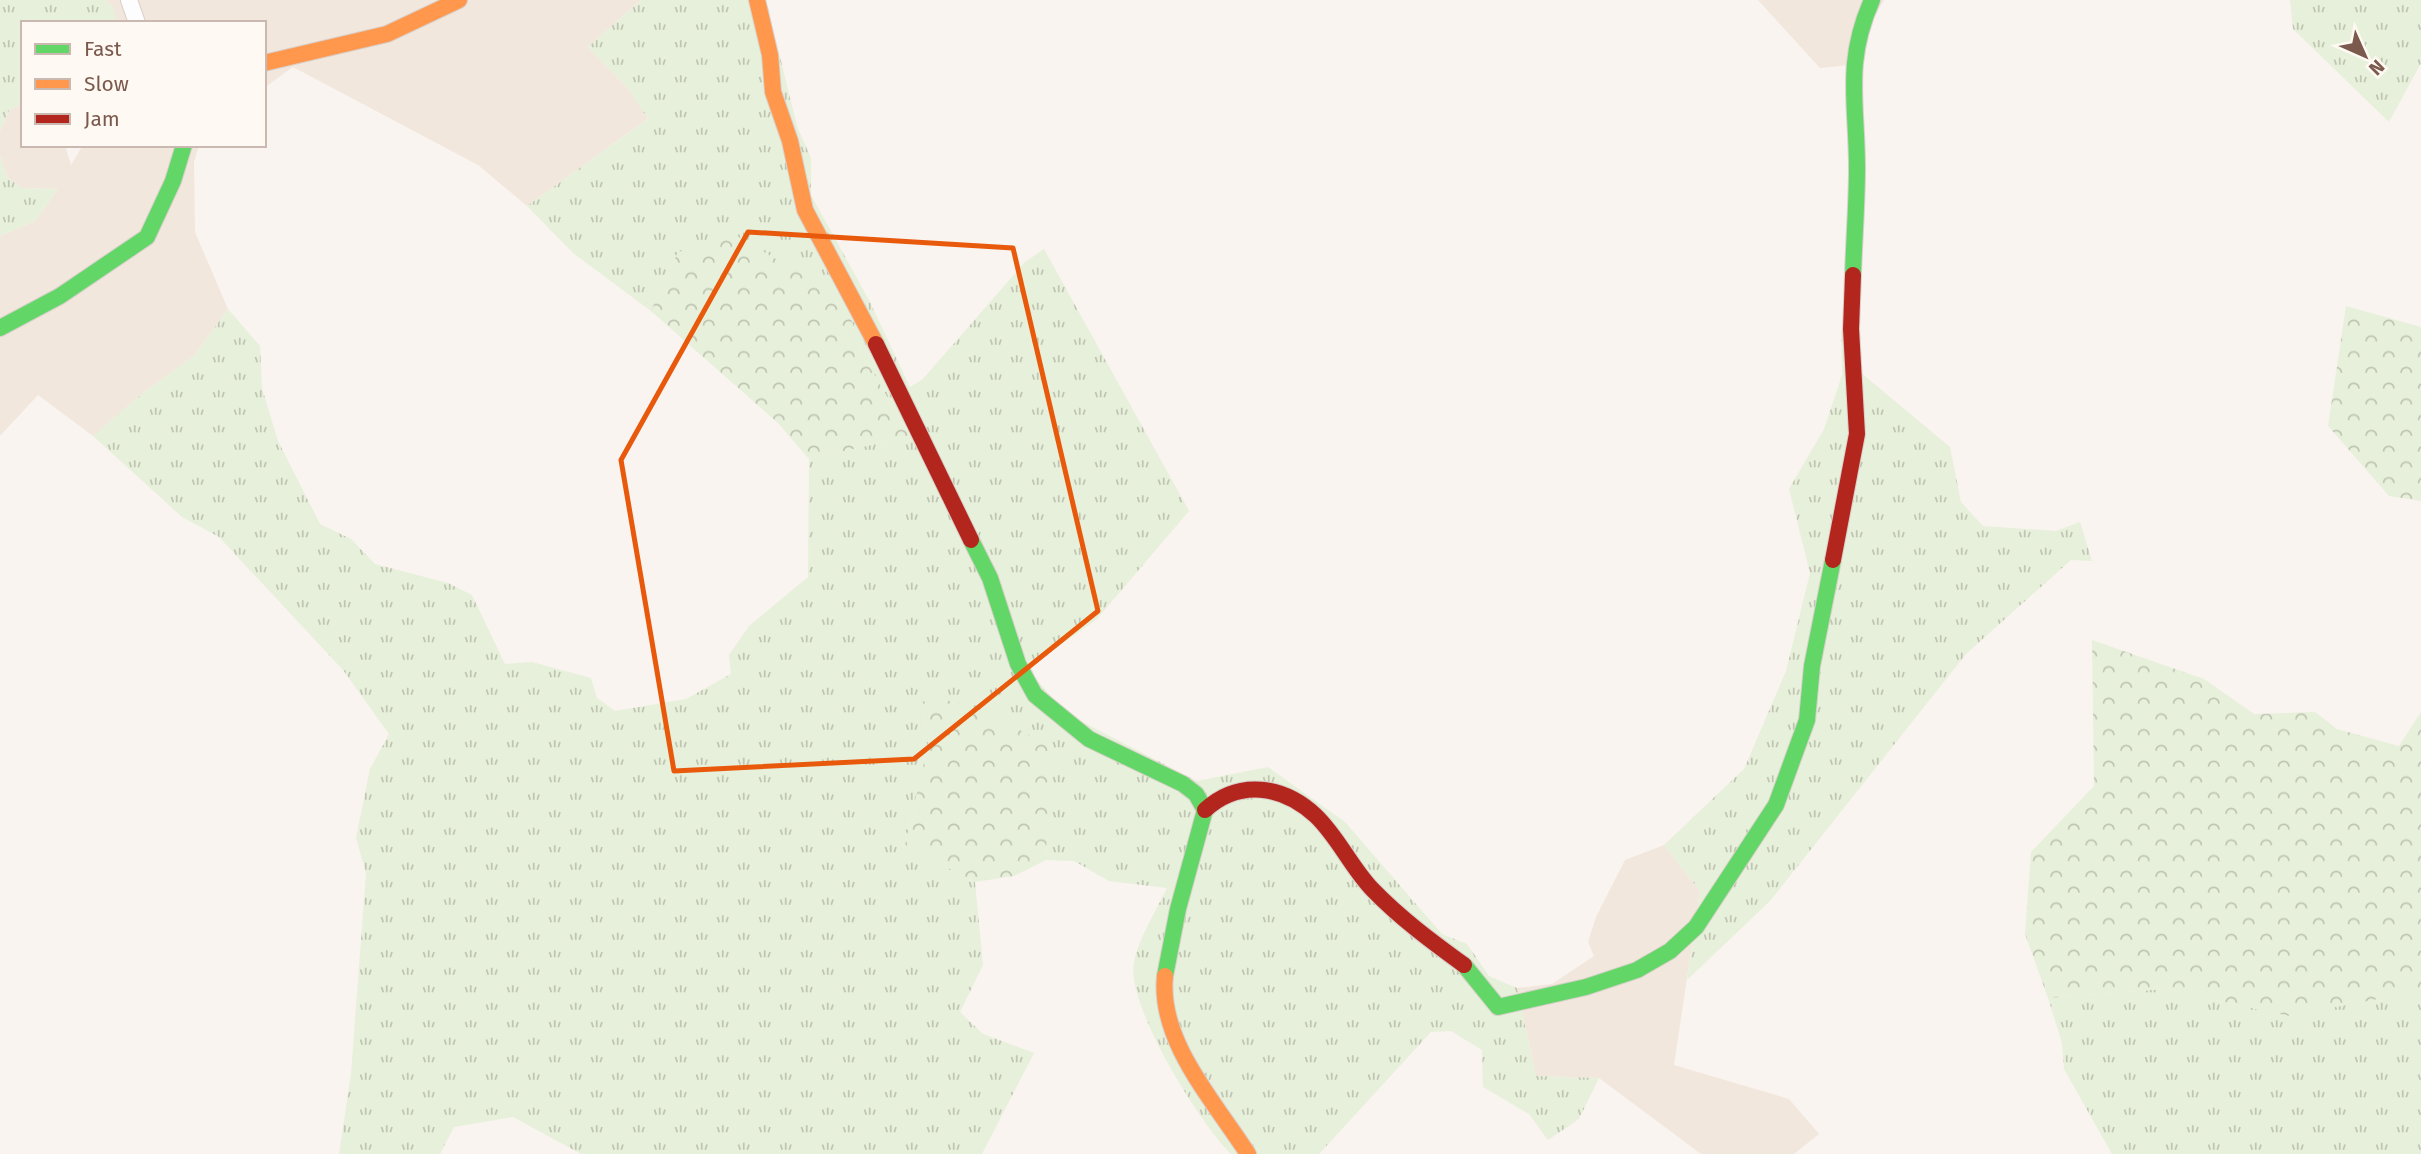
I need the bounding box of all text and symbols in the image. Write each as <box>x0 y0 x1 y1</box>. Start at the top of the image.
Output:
legend <box>21 21 266 147</box>
north arrow <box>2330 21 2400 91</box>
text: Fast <box>84 36 122 62</box>
text: N <box>2364 55 2389 80</box>
text: Slow <box>84 71 129 97</box>
text: Jam <box>84 106 120 132</box>

